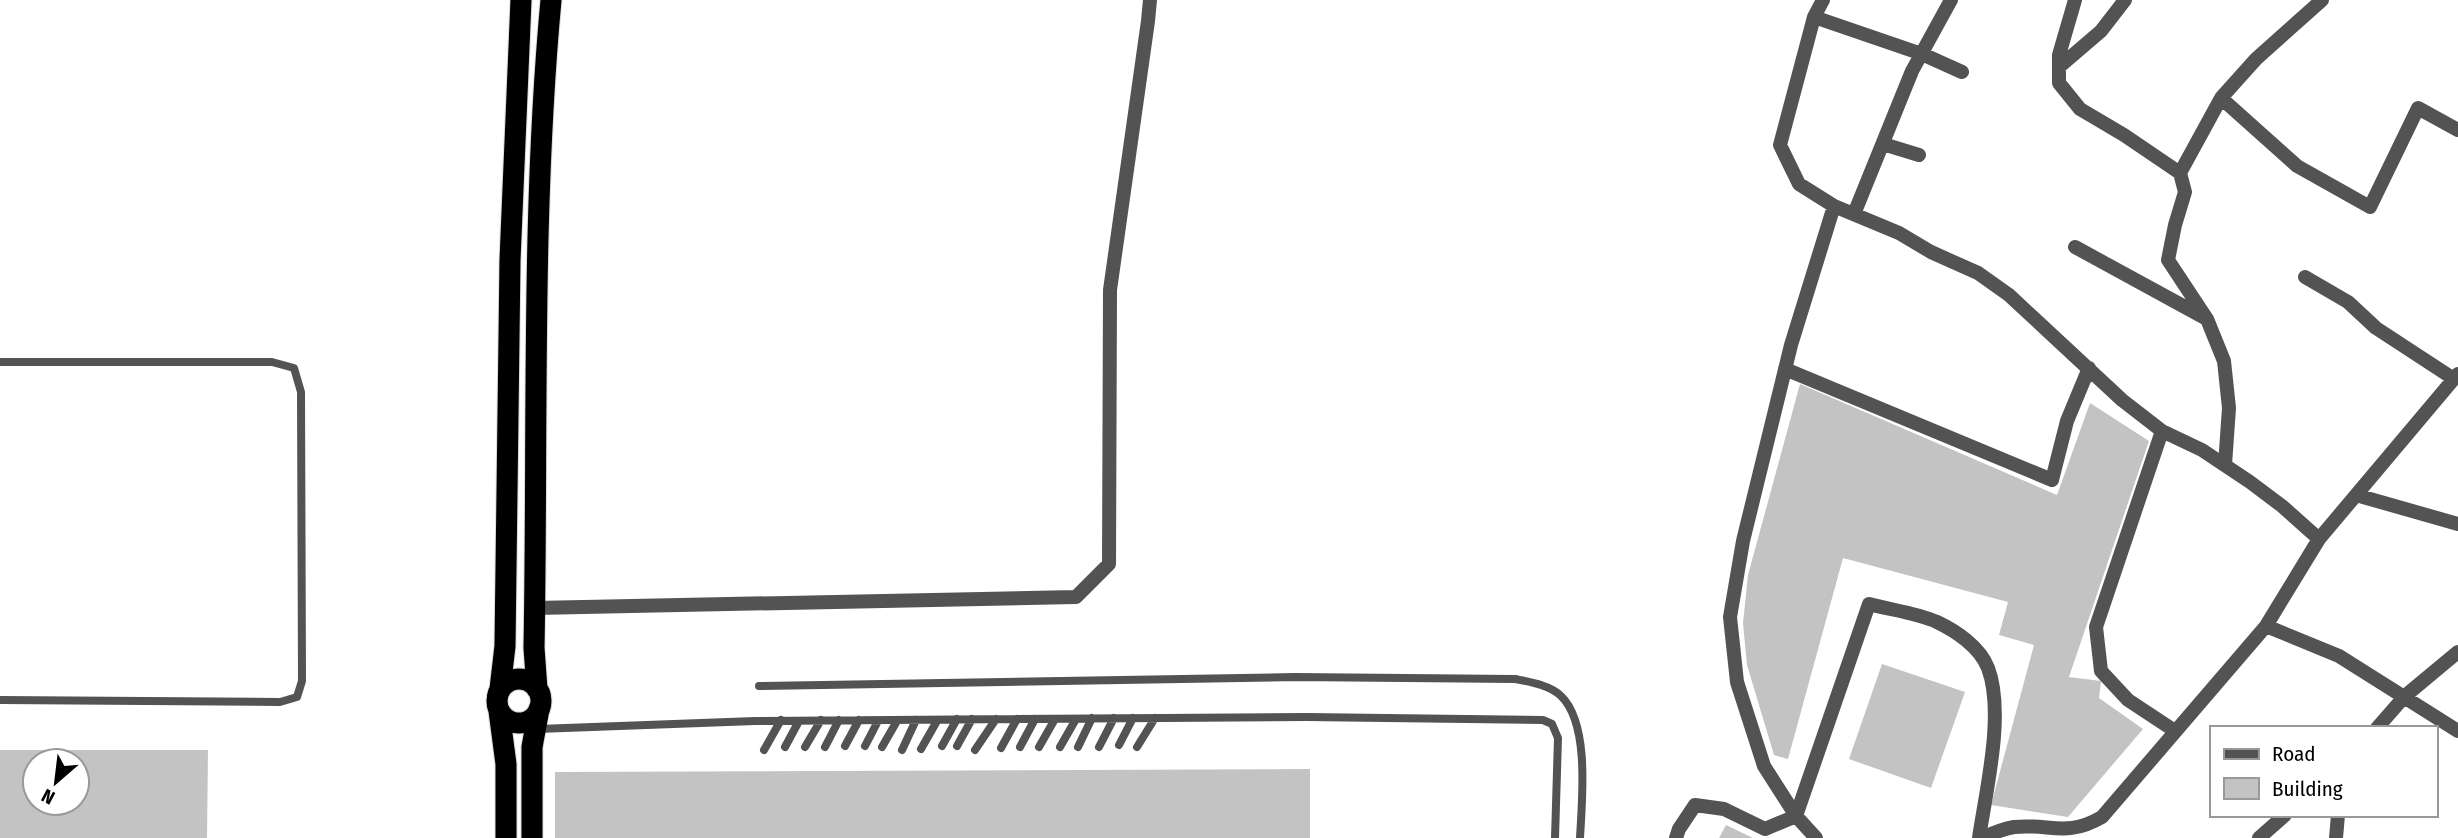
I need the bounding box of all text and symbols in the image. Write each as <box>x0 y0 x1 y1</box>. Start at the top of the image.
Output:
legend <box>2210 726 2437 817</box>
text: Road <box>2272 741 2316 767</box>
north arrow <box>21 747 91 817</box>
text: Building <box>2272 776 2343 802</box>
text: N <box>38 784 59 809</box>

